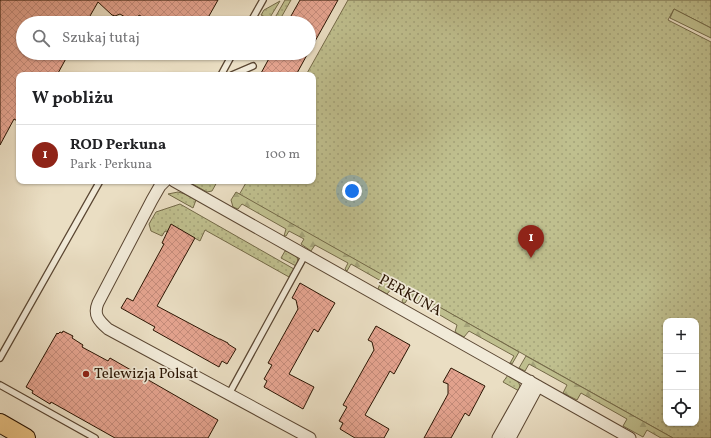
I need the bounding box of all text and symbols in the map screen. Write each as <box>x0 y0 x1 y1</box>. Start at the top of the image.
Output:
search box <box>16 16 316 60</box>
icon: search <box>30 27 52 49</box>
text: Szukaj tutaj <box>62 28 140 49</box>
text: W pobliżu <box>32 87 113 110</box>
text: ROD Perkuna <box>70 135 166 156</box>
text: 1 <box>42 146 48 164</box>
text: 100 m <box>265 146 300 164</box>
text: Park · Perkuna <box>70 156 152 174</box>
your location <box>342 181 362 201</box>
pin: 1 <box>518 225 544 258</box>
street label: PERKUNA <box>375 270 446 322</box>
map controls <box>663 318 699 426</box>
button: + <box>663 318 699 354</box>
button: − <box>663 354 699 390</box>
place label: Telewizja Polsat <box>94 364 198 385</box>
marker: Telewizja Polsat <box>81 369 91 379</box>
button: locate <box>663 390 699 426</box>

